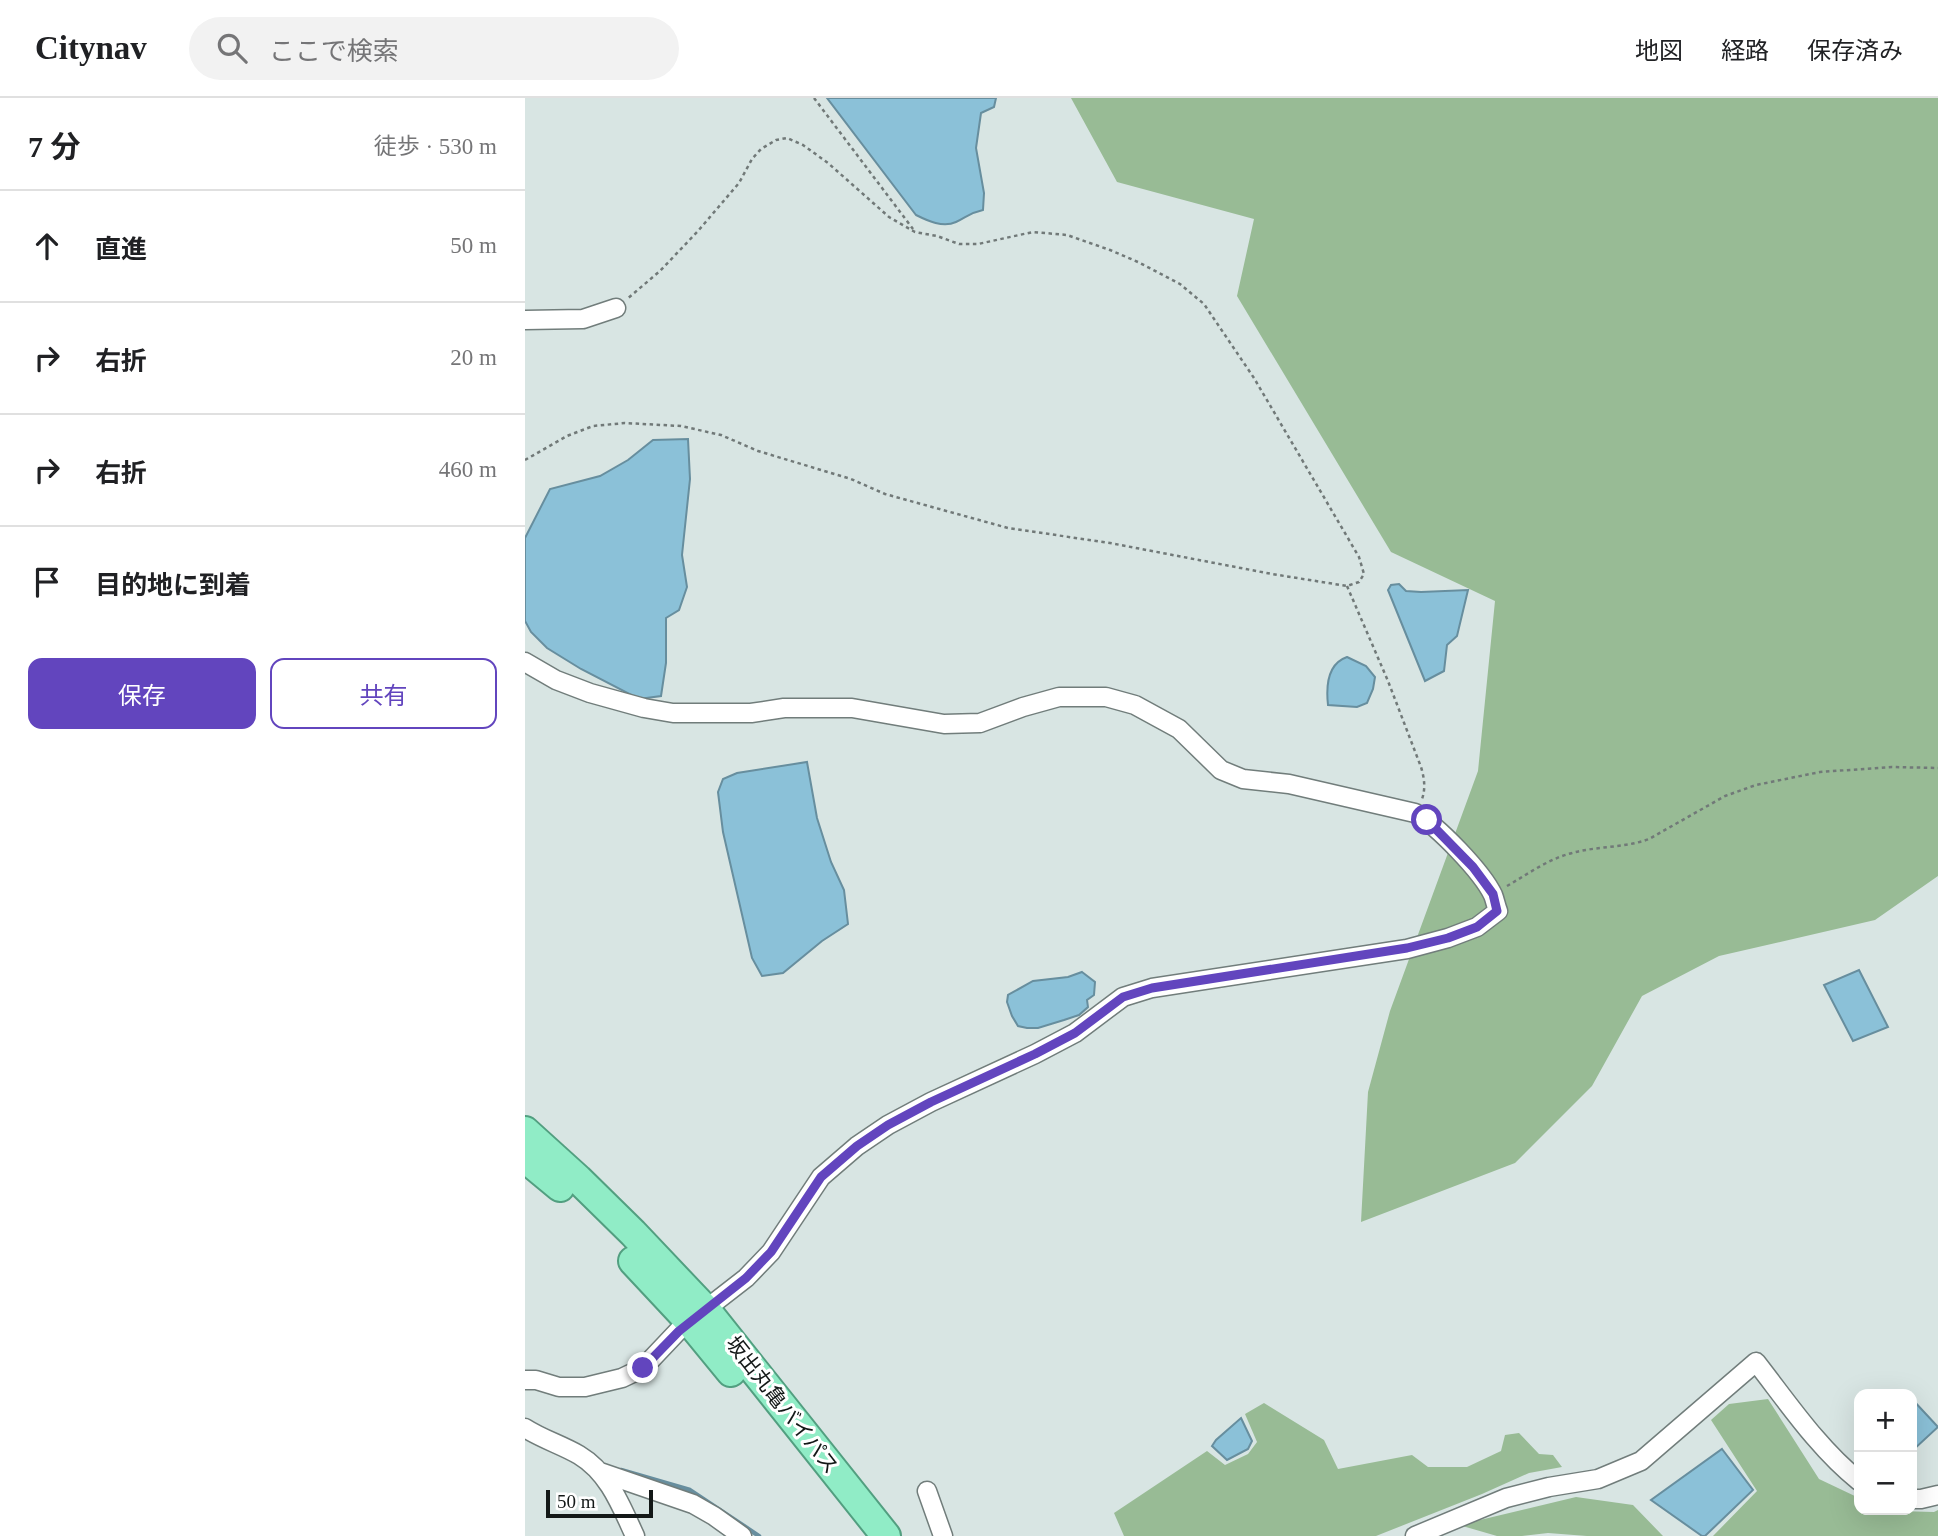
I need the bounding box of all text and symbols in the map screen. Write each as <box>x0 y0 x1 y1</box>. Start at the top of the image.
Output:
search box <box>189 17 679 80</box>
icon: search <box>213 29 251 67</box>
text: Citynav <box>35 30 147 66</box>
text: ここで検索 <box>269 37 399 66</box>
text: 地図 <box>1635 38 1683 64</box>
text: 経路 <box>1721 38 1769 64</box>
text: 保存済み <box>1807 38 1903 64</box>
text: 7 分 <box>28 130 81 163</box>
text: 徒歩 · 530 m <box>374 134 497 159</box>
icon: ahead <box>28 227 66 265</box>
text: 50 m <box>450 233 497 258</box>
text: 直進 <box>95 235 147 264</box>
icon: right <box>28 339 66 377</box>
text: 20 m <box>450 345 497 370</box>
text: 右折 <box>95 347 147 376</box>
icon: right <box>28 451 66 489</box>
text: 460 m <box>439 457 497 482</box>
text: 右折 <box>95 459 147 488</box>
icon: arrive <box>28 563 66 601</box>
text: 目的地に到着 <box>95 571 251 600</box>
button: 保存 <box>28 658 256 729</box>
button: 共有 <box>270 658 497 729</box>
route start <box>1411 804 1442 835</box>
street label: 坂出丸亀バイパス <box>721 1332 843 1478</box>
route end <box>627 1352 658 1383</box>
map controls <box>1854 1389 1917 1515</box>
button: + <box>1854 1389 1917 1452</box>
button: − <box>1854 1452 1917 1515</box>
scale bar <box>546 1487 653 1519</box>
text: 50 m <box>557 1491 596 1512</box>

